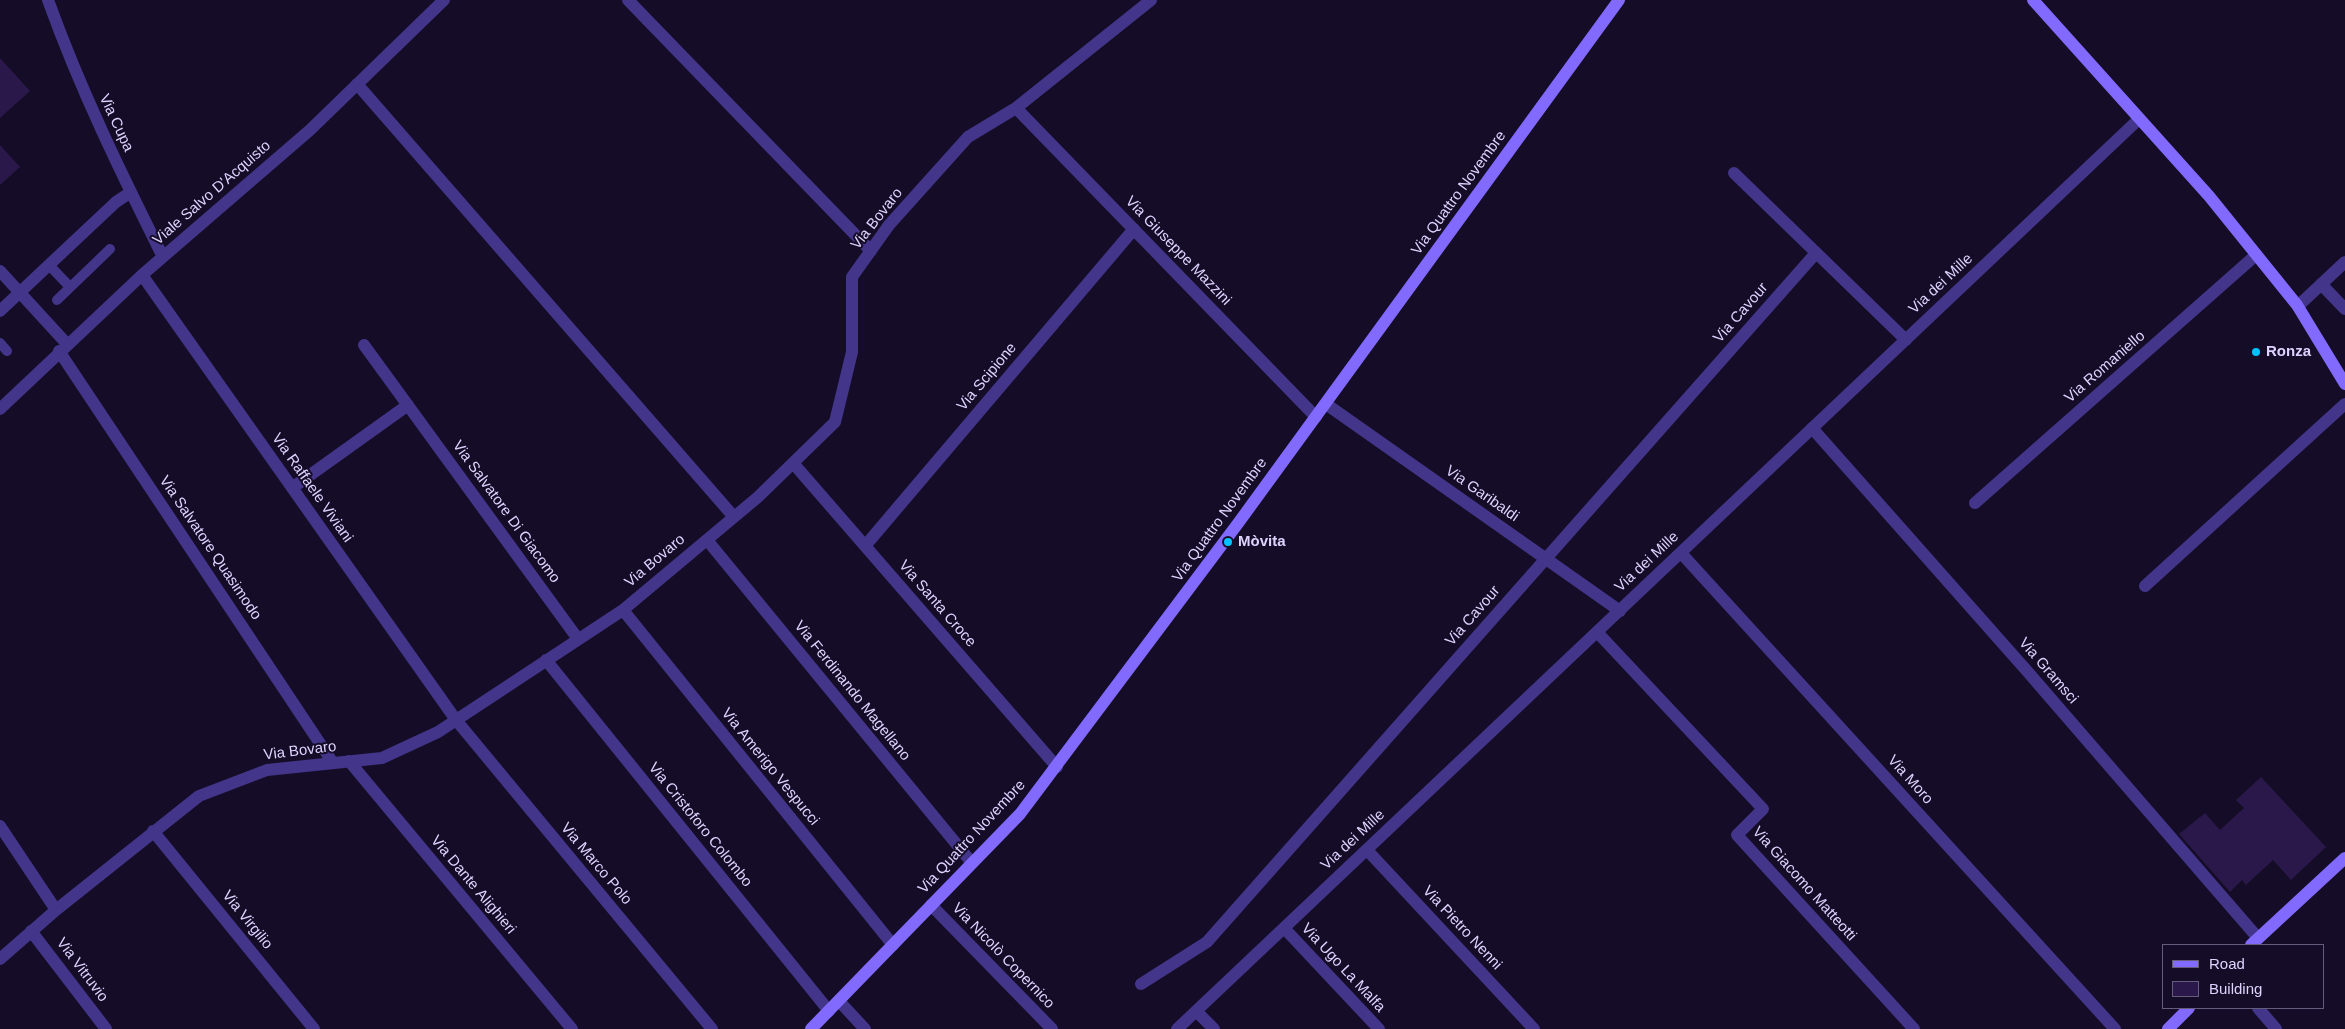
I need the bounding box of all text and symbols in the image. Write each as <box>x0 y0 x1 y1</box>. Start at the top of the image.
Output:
street label: Via Cupa <box>95 91 137 155</box>
street label: Via Quattro Novembre <box>1408 127 1510 259</box>
street label: Viale Salvo D'Acquisto <box>149 137 275 249</box>
street label: Via Bovaro <box>847 185 907 253</box>
street label: Via Giuseppe Mazzini <box>1121 193 1235 309</box>
street label: Via dei Mille <box>1905 250 1977 318</box>
street label: Via Cavour <box>1710 279 1772 347</box>
street label: Via Romaniello <box>2061 327 2149 407</box>
street label: Via Scipione <box>953 339 1021 415</box>
place label: Ronza <box>2266 343 2311 361</box>
marker: Ronza <box>2250 346 2262 358</box>
street label: Via Raffaele Viviani <box>268 430 356 546</box>
street label: Via Salvatore Di Giacomo <box>448 437 564 587</box>
street label: Via Quattro Novembre <box>1169 454 1271 586</box>
street label: Via Garibaldi <box>1442 462 1522 526</box>
street label: Via Salvatore Quasimodo <box>155 473 265 623</box>
street label: Via dei Mille <box>1611 528 1683 596</box>
street label: Via Bovaro <box>621 531 689 591</box>
place label: Mòvita <box>1238 533 1286 551</box>
marker: Mòvita <box>1222 536 1234 548</box>
street label: Via Santa Croce <box>894 557 980 651</box>
street label: Via Cavour <box>1442 582 1504 650</box>
street label: Via Ferdinando Magellano <box>790 617 914 765</box>
street label: Via Gramsci <box>2015 634 2081 708</box>
street label: Via Amerigo Vespucci <box>717 705 823 829</box>
street label: Via Bovaro <box>263 738 337 764</box>
street label: Via Moro <box>1883 752 1937 808</box>
street label: Via Cristoforo Colombo <box>644 759 756 891</box>
street label: Via Quattro Novembre <box>915 776 1029 898</box>
street label: Via dei Mille <box>1317 806 1389 874</box>
street label: Via Marco Polo <box>557 819 635 909</box>
street label: Via Giacomo Matteotti <box>1748 823 1860 945</box>
street label: Via Dante Alighieri <box>427 832 519 938</box>
street label: Via Pietro Nenni <box>1419 882 1505 974</box>
street label: Via Virgilio <box>218 887 276 953</box>
street label: Via Nicolò Copernico <box>948 899 1058 1013</box>
street label: Via Ugo La Malfa <box>1297 920 1389 1016</box>
street label: Via Vitruvio <box>52 935 112 1005</box>
legend <box>2162 944 2325 1009</box>
text: Road <box>2209 955 2245 972</box>
text: Building <box>2209 980 2262 997</box>

